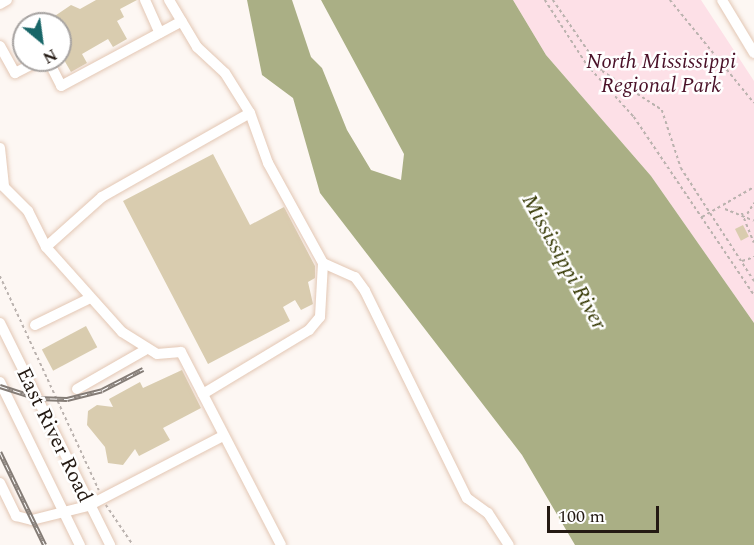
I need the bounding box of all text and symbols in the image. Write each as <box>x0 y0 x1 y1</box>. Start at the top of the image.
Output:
north arrow <box>12 12 72 72</box>
text: N <box>38 42 61 70</box>
park label: North Mississippi Regional Park <box>586 49 736 99</box>
water label: Mississippi River <box>516 190 612 334</box>
street label: East River Road <box>10 363 98 507</box>
scale bar <box>550 494 662 532</box>
text: 100 m <box>558 503 605 530</box>

